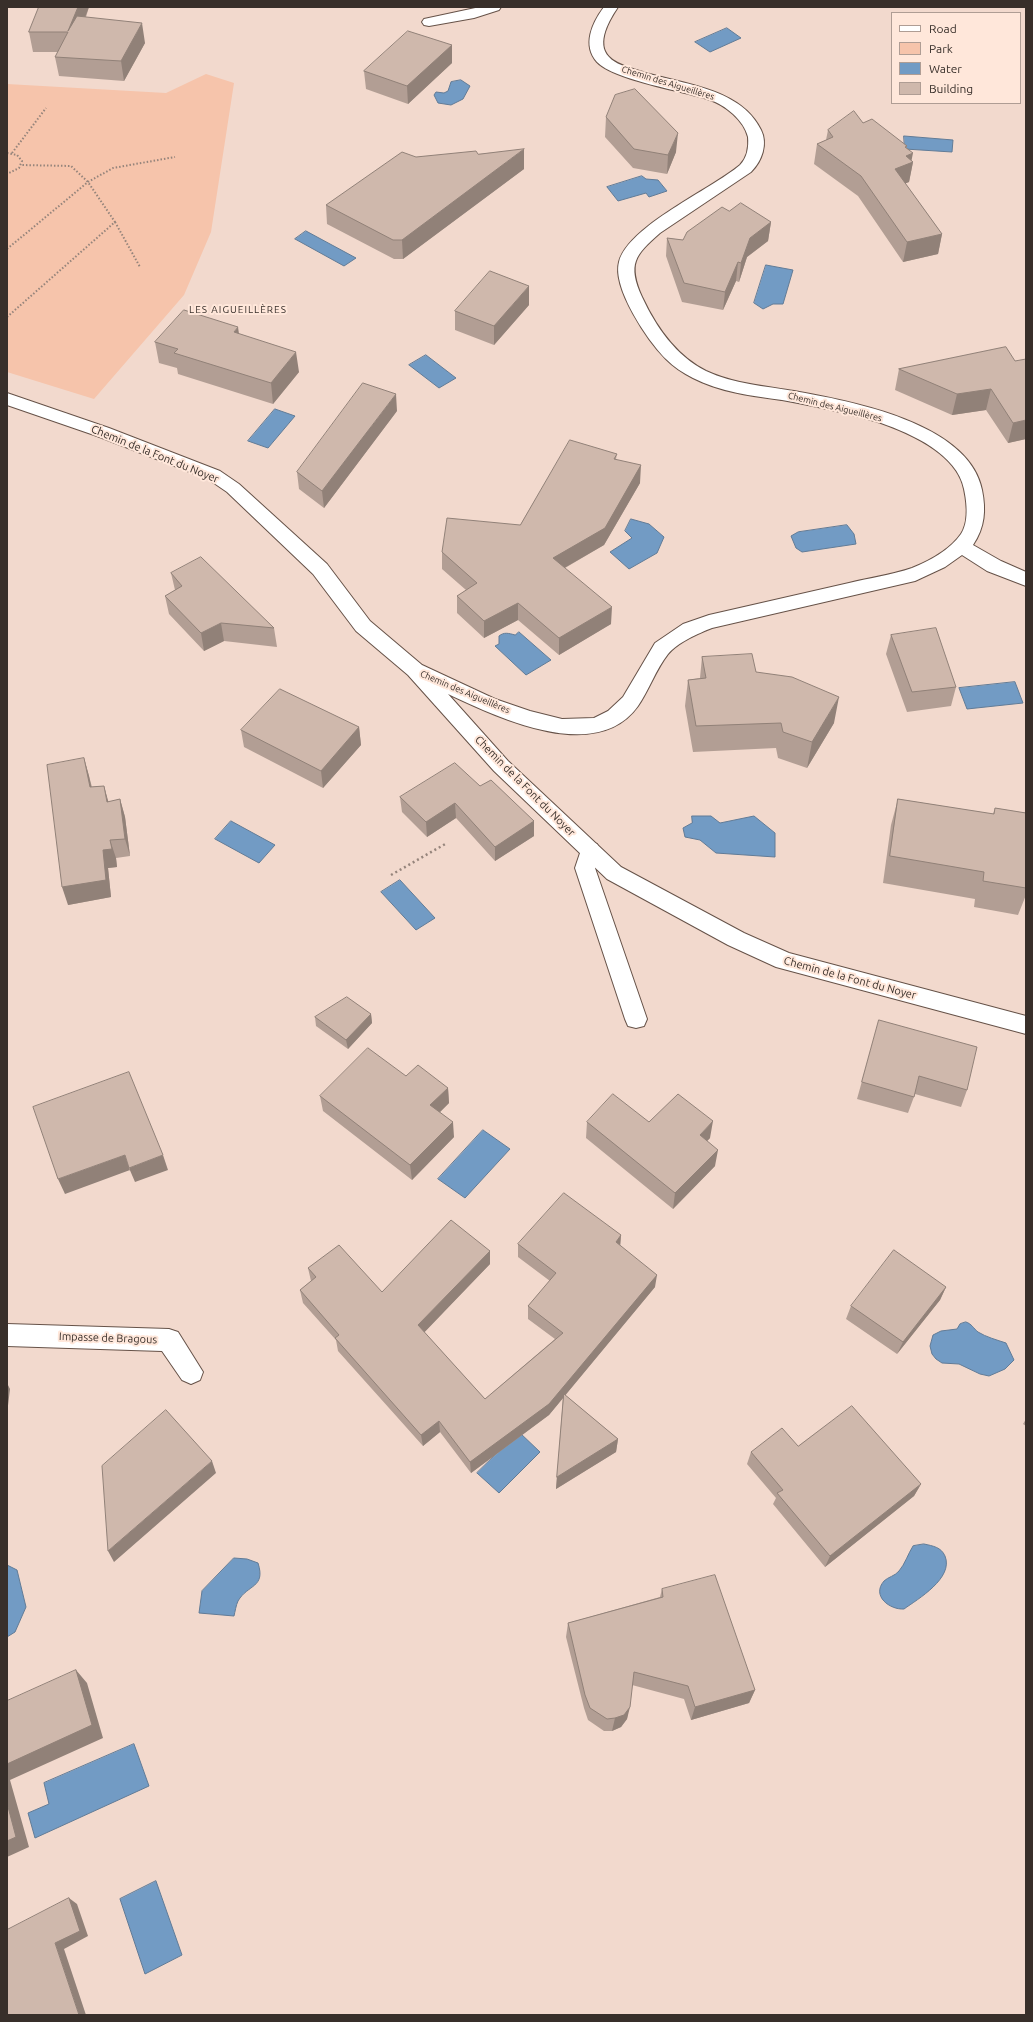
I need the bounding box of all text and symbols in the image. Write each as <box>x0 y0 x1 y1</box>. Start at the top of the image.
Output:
legend <box>891 12 1021 104</box>
text: Road <box>929 22 957 35</box>
text: Park <box>929 42 953 55</box>
text: Water <box>929 62 962 75</box>
street label: Chemin des Aigueillères <box>620 64 716 102</box>
text: Building <box>929 82 973 95</box>
district label: LES AIGUEILLÈRES <box>189 304 287 316</box>
street label: Chemin des Aigueillères <box>787 390 883 424</box>
street label: Chemin de la Font du Noyer <box>89 422 221 486</box>
street label: Chemin des Aigueillères <box>419 668 511 716</box>
street label: Chemin de la Font du Noyer <box>472 733 578 839</box>
street label: Chemin de la Font du Noyer <box>782 954 918 1002</box>
street label: Impasse de Bragous <box>59 1330 157 1346</box>

